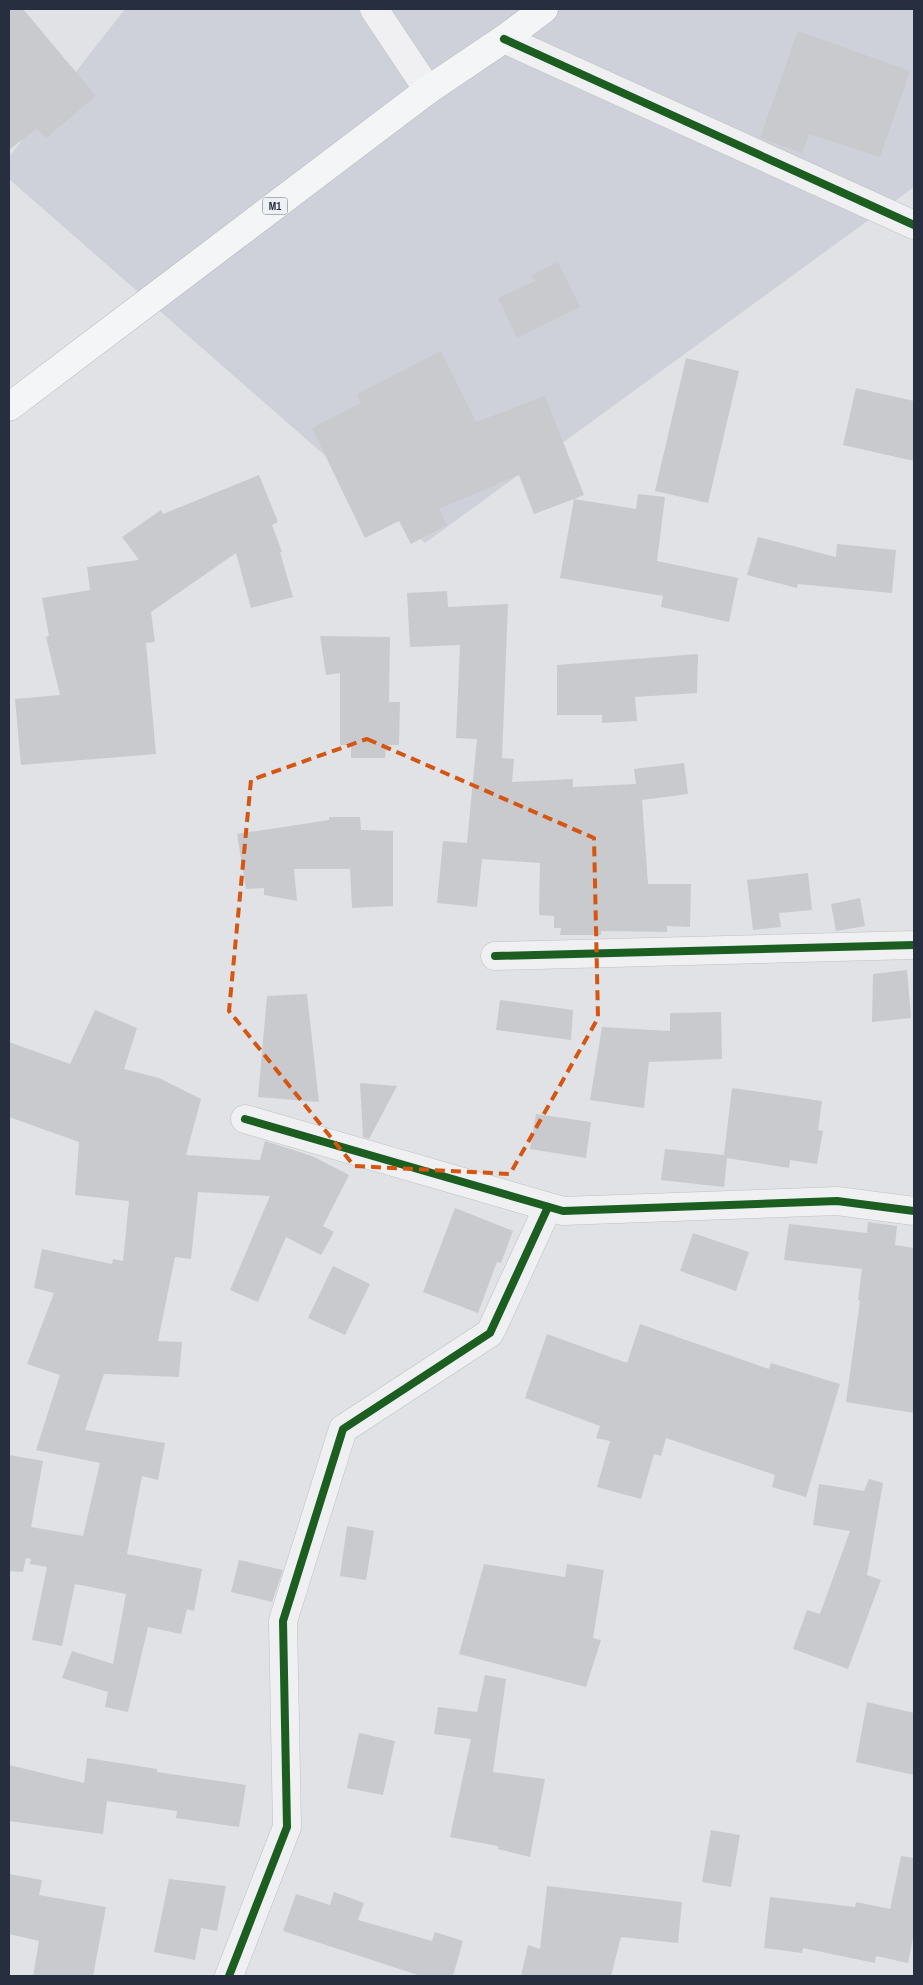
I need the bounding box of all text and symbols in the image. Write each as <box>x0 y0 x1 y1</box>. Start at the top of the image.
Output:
road number: M1 <box>262 198 288 215</box>

